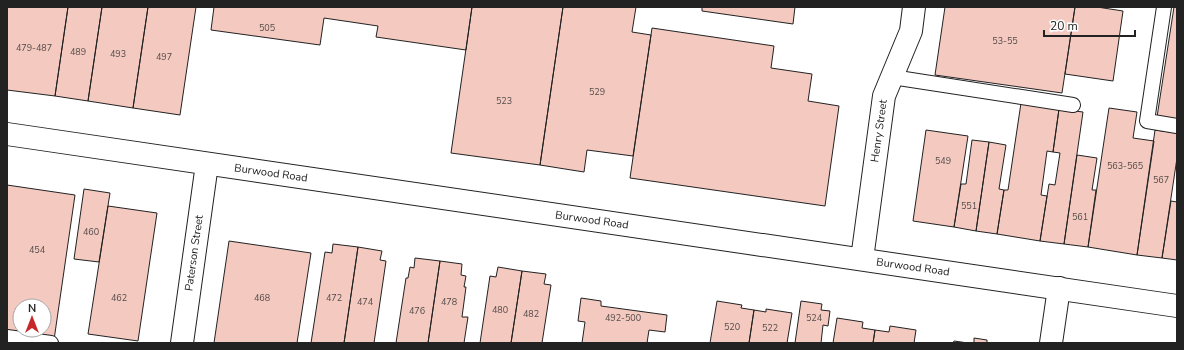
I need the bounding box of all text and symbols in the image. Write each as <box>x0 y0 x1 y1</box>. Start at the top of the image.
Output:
scale bar <box>1044 12 1135 38</box>
text: 20 m <box>1050 18 1078 34</box>
house number: 505 <box>259 22 275 34</box>
house number: 53-55 <box>992 35 1018 47</box>
house number: 479-487 <box>16 42 52 54</box>
house number: 489 <box>70 46 86 58</box>
house number: 493 <box>110 48 126 60</box>
house number: 497 <box>156 51 172 63</box>
house number: 529 <box>589 86 605 98</box>
house number: 523 <box>496 95 512 107</box>
street label: Henry Street <box>867 99 891 163</box>
house number: 549 <box>935 155 951 167</box>
street label: Burwood Road <box>233 160 309 186</box>
house number: 563-565 <box>1107 160 1143 172</box>
house number: 567 <box>1153 174 1169 186</box>
house number: 551 <box>961 200 977 212</box>
street label: Burwood Road <box>554 207 630 233</box>
house number: 561 <box>1072 211 1088 223</box>
street label: Paterson Street <box>181 214 207 292</box>
house number: 460 <box>83 226 99 238</box>
house number: 454 <box>29 244 46 256</box>
street label: Burwood Road <box>875 254 951 280</box>
house number: 462 <box>111 292 127 304</box>
house number: 468 <box>254 292 270 304</box>
house number: 472 <box>326 292 342 304</box>
house number: 474 <box>357 296 374 308</box>
house number: 478 <box>441 296 457 308</box>
north arrow <box>12 298 52 338</box>
text: N <box>28 301 36 316</box>
house number: 480 <box>492 304 508 316</box>
house number: 476 <box>409 305 425 317</box>
house number: 482 <box>523 308 539 320</box>
house number: 492-500 <box>605 312 641 324</box>
house number: 524 <box>806 312 823 324</box>
house number: 520 <box>724 321 740 333</box>
house number: 522 <box>762 322 778 334</box>

